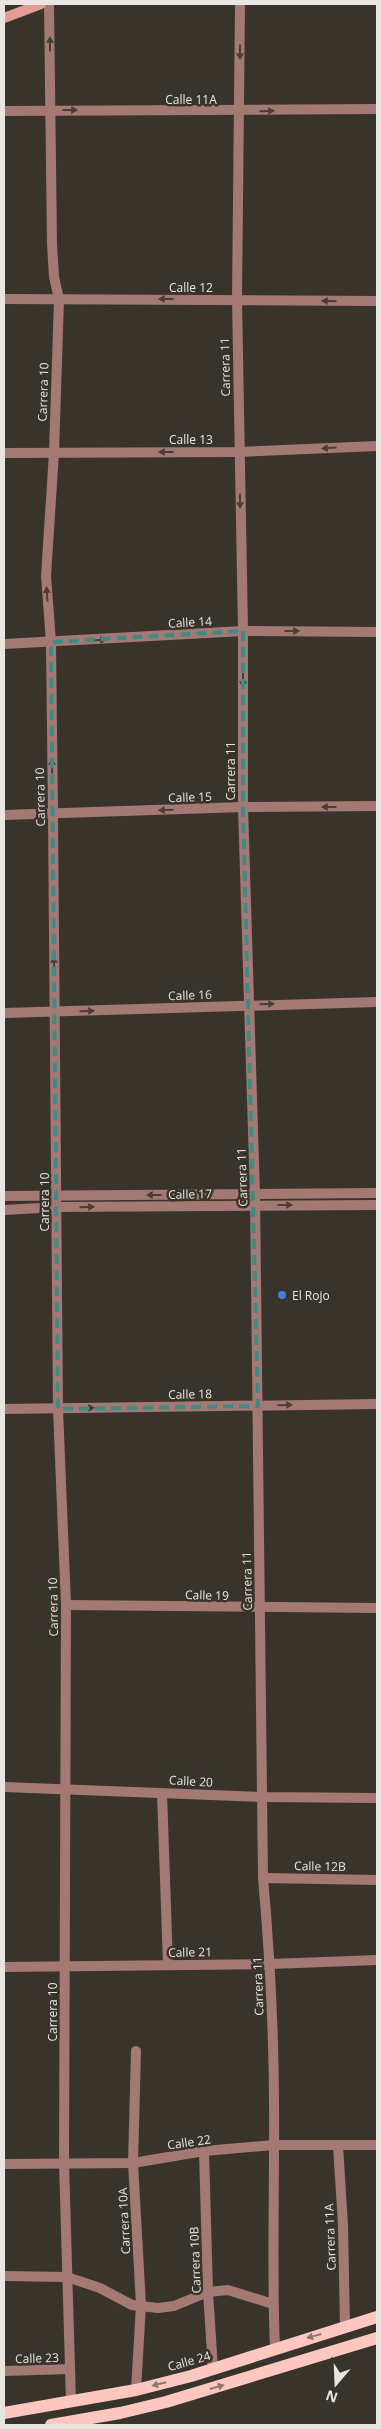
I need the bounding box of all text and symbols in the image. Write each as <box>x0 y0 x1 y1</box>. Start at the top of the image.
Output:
one-way arrow <box>46 36 54 52</box>
one-way arrow <box>236 45 244 61</box>
street label: Calle 11A <box>165 91 217 108</box>
one-way arrow <box>62 106 78 114</box>
one-way arrow <box>260 107 276 115</box>
street label: Calle 12 <box>169 279 213 296</box>
one-way arrow <box>158 295 174 303</box>
one-way arrow <box>320 296 336 304</box>
street label: Carrera 11 <box>216 337 234 397</box>
street label: Carrera 10 <box>33 362 53 422</box>
street label: Calle 13 <box>169 431 213 448</box>
one-way arrow <box>320 444 336 452</box>
one-way arrow <box>158 448 174 456</box>
one-way arrow <box>236 493 244 509</box>
one-way arrow <box>43 585 51 601</box>
street label: Calle 14 <box>168 612 212 632</box>
one-way arrow <box>284 627 300 635</box>
one-way arrow <box>92 635 108 643</box>
one-way arrow <box>239 672 247 688</box>
street label: Carrera 11 <box>222 741 239 801</box>
one-way arrow <box>48 758 56 774</box>
street label: Carrera 10 <box>31 767 49 827</box>
street label: Calle 15 <box>168 788 212 806</box>
one-way arrow <box>320 803 336 811</box>
one-way arrow <box>158 807 174 815</box>
one-way arrow <box>50 955 58 971</box>
street label: Calle 16 <box>168 986 212 1004</box>
one-way arrow <box>260 1000 276 1008</box>
one-way arrow <box>80 1007 96 1015</box>
street label: Carrera 11 <box>232 1147 252 1207</box>
street label: Carrera 10 <box>36 1172 53 1232</box>
street label: Calle 17 <box>168 1185 212 1203</box>
one-way arrow <box>145 1191 161 1199</box>
one-way arrow <box>277 1201 293 1209</box>
one-way arrow <box>80 1203 96 1211</box>
place label: El Rojo <box>292 1287 330 1304</box>
marker: El Rojo <box>276 1289 288 1301</box>
street label: Calle 18 <box>168 1385 212 1403</box>
one-way arrow <box>277 1401 293 1409</box>
one-way arrow <box>80 1404 96 1412</box>
street label: Carrera 11 <box>238 1551 256 1611</box>
street label: Carrera 10 <box>44 1577 62 1637</box>
street label: Calle 19 <box>185 1586 229 1604</box>
street label: Calle 20 <box>169 1771 213 1791</box>
street label: Calle 12B <box>294 1857 346 1875</box>
street label: Calle 21 <box>168 1943 212 1961</box>
street label: Carrera 11 <box>248 1956 268 2016</box>
street label: Carrera 10 <box>44 1982 61 2042</box>
street label: Calle 22 <box>166 2131 212 2153</box>
street label: Carrera 10A <box>114 2187 134 2255</box>
street label: Carrera 11A <box>320 2203 340 2271</box>
street label: Carrera 10B <box>185 2226 205 2294</box>
one-way arrow <box>306 2332 321 2340</box>
street label: Calle 24 <box>166 2347 213 2375</box>
street label: Calle 23 <box>15 2349 59 2367</box>
north arrow <box>311 2359 361 2409</box>
one-way arrow <box>151 2380 166 2388</box>
one-way arrow <box>210 2383 225 2391</box>
text: N <box>323 2386 340 2408</box>

